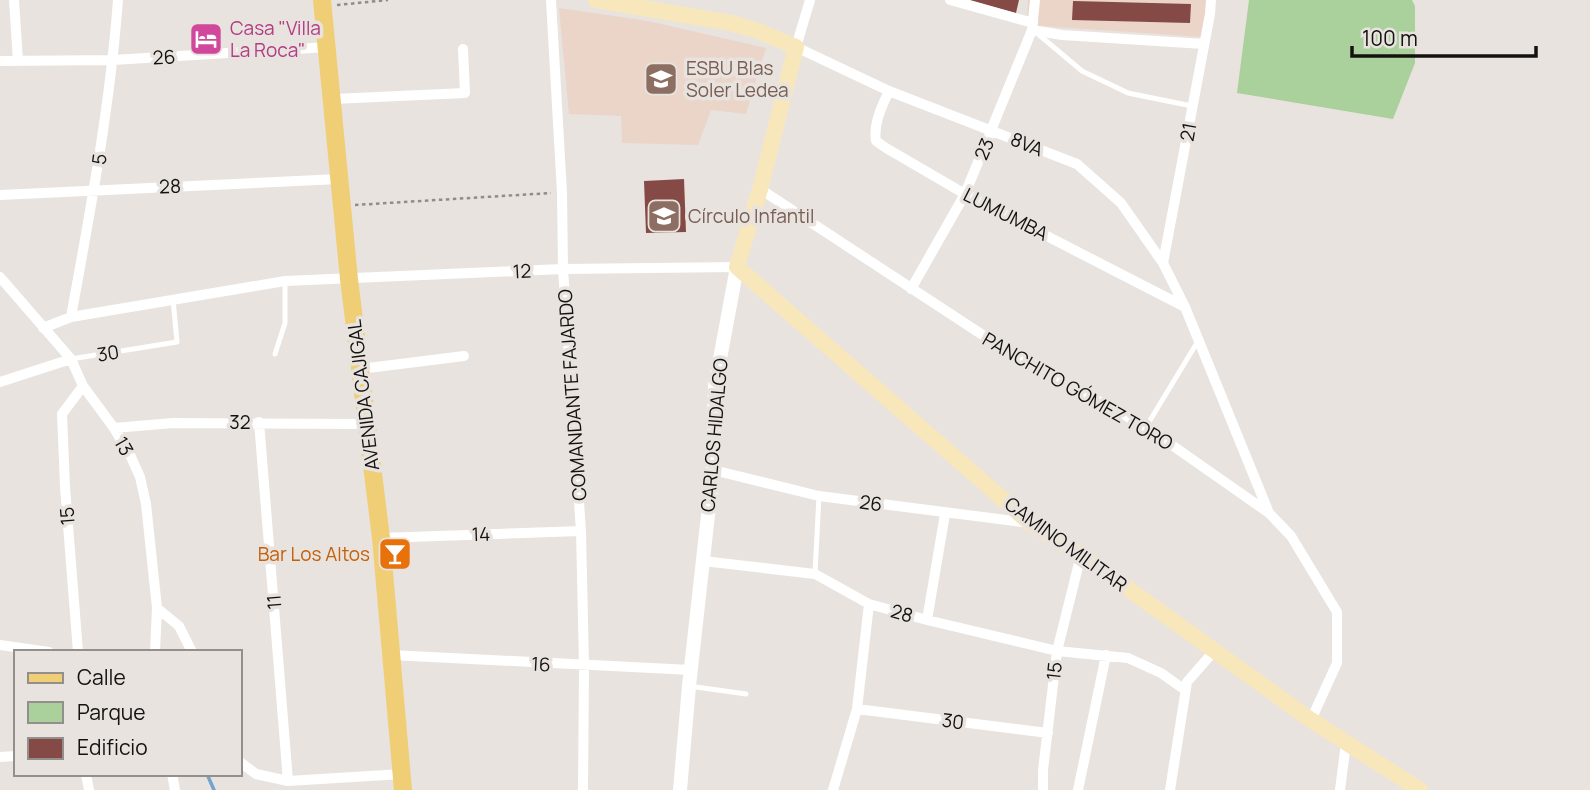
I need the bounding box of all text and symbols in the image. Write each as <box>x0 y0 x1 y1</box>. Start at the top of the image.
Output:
scale bar <box>1352 14 1536 58</box>
place label: Casa "Villa La Roca" <box>230 15 321 63</box>
hotel icon: Casa "Villa La Roca" <box>187 20 225 58</box>
text: 100 m <box>1362 24 1418 52</box>
street label: 26 <box>152 43 176 71</box>
place label: ESBU Blas Soler Ledea <box>686 55 789 103</box>
school or university icon: ESBU Blas Soler Ledea <box>642 60 680 98</box>
street label: 21 <box>1174 121 1202 143</box>
street label: 8VA <box>1007 126 1047 162</box>
street label: 23 <box>968 134 1000 164</box>
street label: 5 <box>85 152 113 166</box>
street label: 28 <box>159 173 181 199</box>
street label: LUMUMBA <box>959 182 1053 246</box>
school or university icon: Círculo Infantil <box>645 197 683 235</box>
place label: Círculo Infantil <box>688 203 814 229</box>
street label: 12 <box>512 258 532 284</box>
street label: COMANDANTE FAJARDO <box>552 288 592 502</box>
street label: AVENIDA CAJIGAL <box>341 318 385 472</box>
street label: PANCHITO GÓMEZ TORO <box>978 326 1178 456</box>
street label: 30 <box>95 338 121 368</box>
street label: CARLOS HIDALGO <box>694 357 734 513</box>
street label: 32 <box>229 409 251 435</box>
street label: 13 <box>108 432 140 460</box>
street label: 26 <box>858 489 884 517</box>
street label: CAMINO MILITAR <box>999 491 1133 597</box>
street label: 15 <box>53 506 81 526</box>
street label: 14 <box>471 521 491 547</box>
bar icon: Bar Los Altos <box>376 535 414 573</box>
place label: Bar Los Altos <box>258 541 370 567</box>
street label: 11 <box>260 593 288 611</box>
street label: 28 <box>888 597 916 629</box>
legend <box>14 650 242 776</box>
street label: 16 <box>531 651 551 677</box>
street label: 15 <box>1040 660 1068 682</box>
text: Calle <box>77 663 126 691</box>
text: Parque <box>77 698 146 726</box>
street label: 30 <box>940 707 966 735</box>
text: Edificio <box>77 733 148 761</box>

